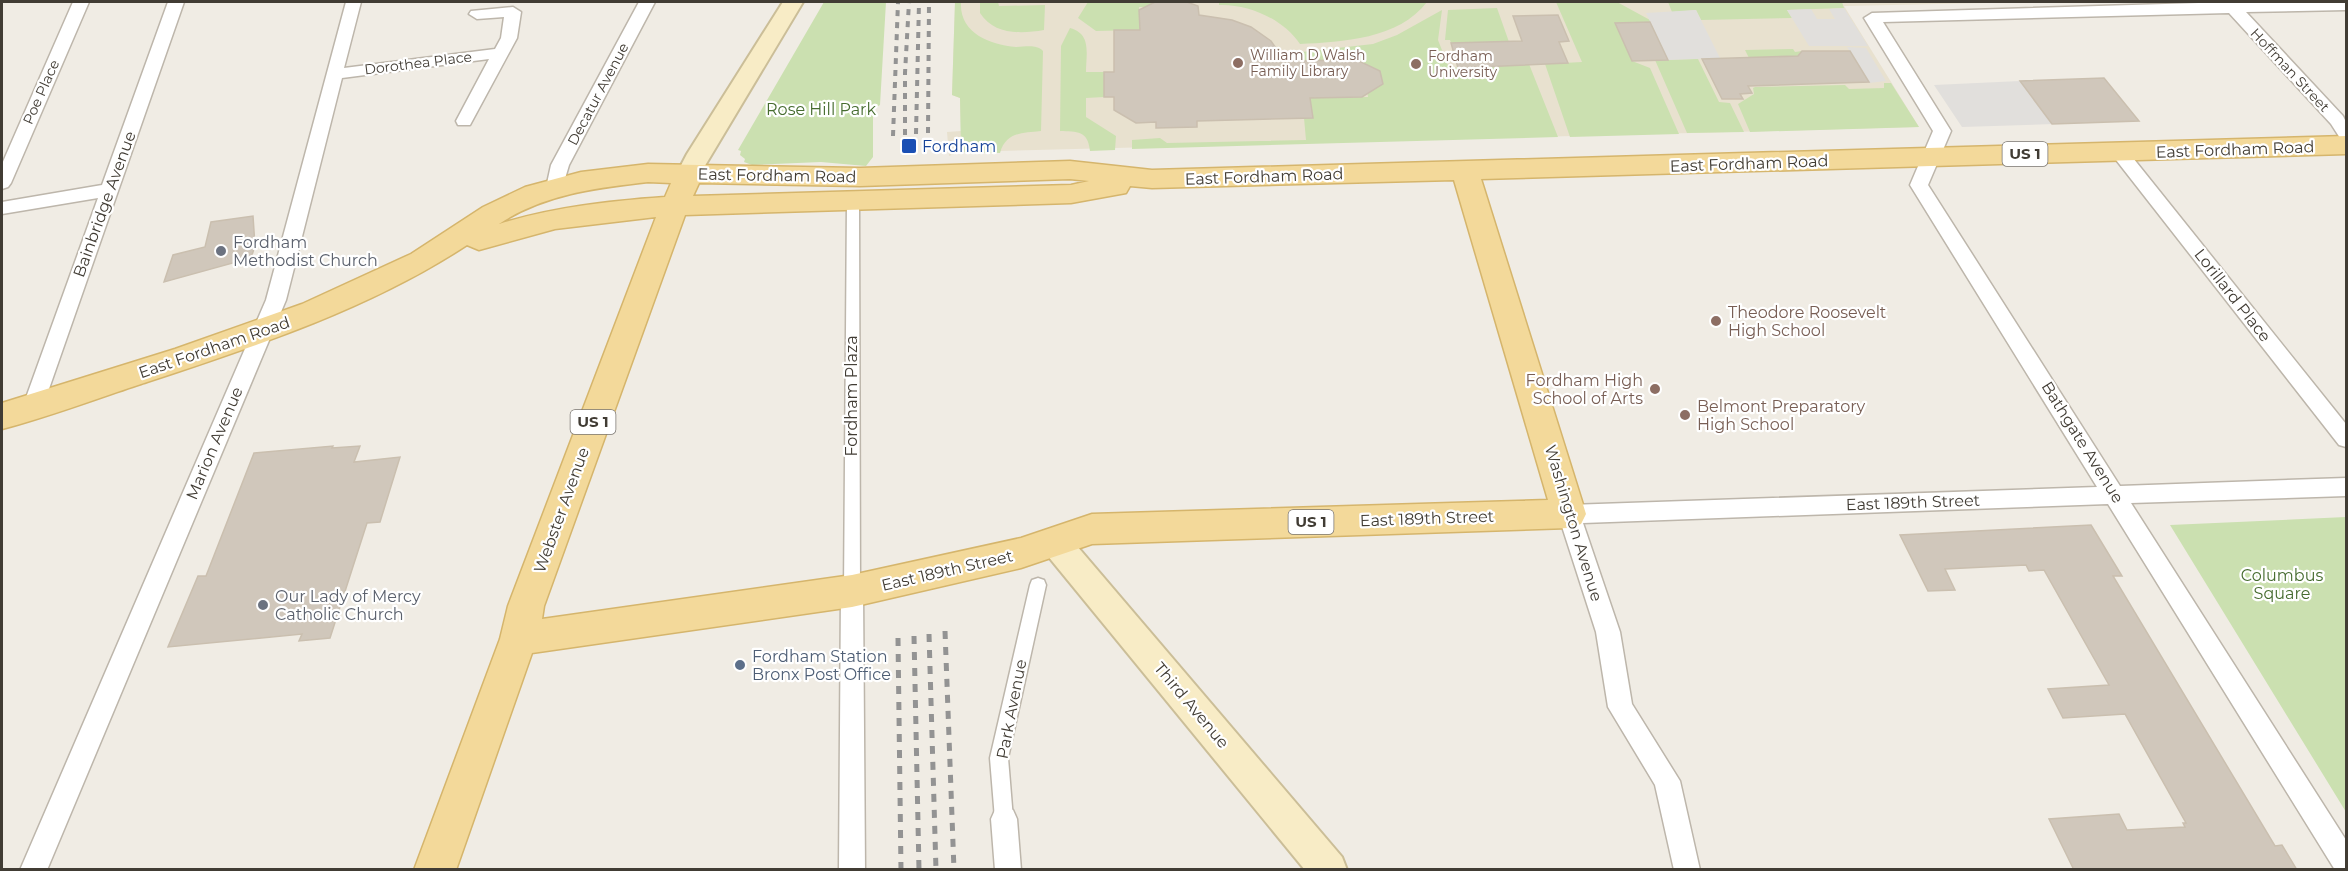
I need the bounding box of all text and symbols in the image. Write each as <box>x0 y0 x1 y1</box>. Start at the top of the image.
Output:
street label: Hoffman Street <box>2246 24 2334 116</box>
street label: Decatur Avenue <box>563 40 633 148</box>
place label: William D Walsh Family Library <box>1250 46 1366 80</box>
street label: Dorothea Place <box>363 47 473 79</box>
place label: Fordham University <box>1428 47 1497 81</box>
marker: William D Walsh Family Library <box>1231 56 1245 70</box>
street label: Poe Place <box>19 57 63 127</box>
marker: Fordham University <box>1409 57 1423 71</box>
park label: Rose Hill Park <box>766 100 876 119</box>
street label: Bainbridge Avenue <box>69 129 140 280</box>
marker: Fordham <box>900 137 918 155</box>
place label: Fordham <box>922 137 996 156</box>
street label: East Fordham Road <box>2155 137 2315 162</box>
road number: US 1 <box>2002 142 2048 166</box>
street label: East Fordham Road <box>1669 151 1829 176</box>
street label: East Fordham Road <box>1184 164 1344 189</box>
street label: East Fordham Road <box>697 165 857 186</box>
place label: Fordham Methodist Church <box>233 233 378 270</box>
marker: Fordham Methodist Church <box>214 244 228 258</box>
street label: Lorillard Place <box>2190 245 2275 346</box>
place label: Theodore Roosevelt High School <box>1728 303 1887 340</box>
street label: East Fordham Road <box>136 313 292 382</box>
marker: Theodore Roosevelt High School <box>1709 314 1723 328</box>
street label: Fordham Plaza <box>842 335 861 457</box>
place label: Fordham High School of Arts <box>1526 371 1643 408</box>
street label: Bathgate Avenue <box>2038 378 2128 507</box>
marker: Fordham High School of Arts <box>1648 382 1662 396</box>
street label: Marion Avenue <box>182 384 247 502</box>
place label: Belmont Preparatory High School <box>1697 397 1866 434</box>
marker: Belmont Preparatory High School <box>1678 408 1692 422</box>
road number: US 1 <box>570 410 616 434</box>
street label: Washington Avenue <box>1541 443 1606 604</box>
street label: Webster Avenue <box>530 445 593 575</box>
street label: East 189th Street <box>1846 491 1981 514</box>
street label: East 189th Street <box>1360 507 1495 530</box>
road number: US 1 <box>1288 510 1334 534</box>
street label: East 189th Street <box>880 546 1015 595</box>
park label: Columbus Square <box>2241 566 2323 603</box>
place label: Our Lady of Mercy Catholic Church <box>275 587 421 624</box>
marker: Our Lady of Mercy Catholic Church <box>256 598 270 612</box>
place label: Fordham Station Bronx Post Office <box>752 647 891 684</box>
marker: Fordham Station Bronx Post Office <box>733 658 747 672</box>
street label: Park Avenue <box>993 658 1030 761</box>
street label: Third Avenue <box>1150 659 1233 752</box>

